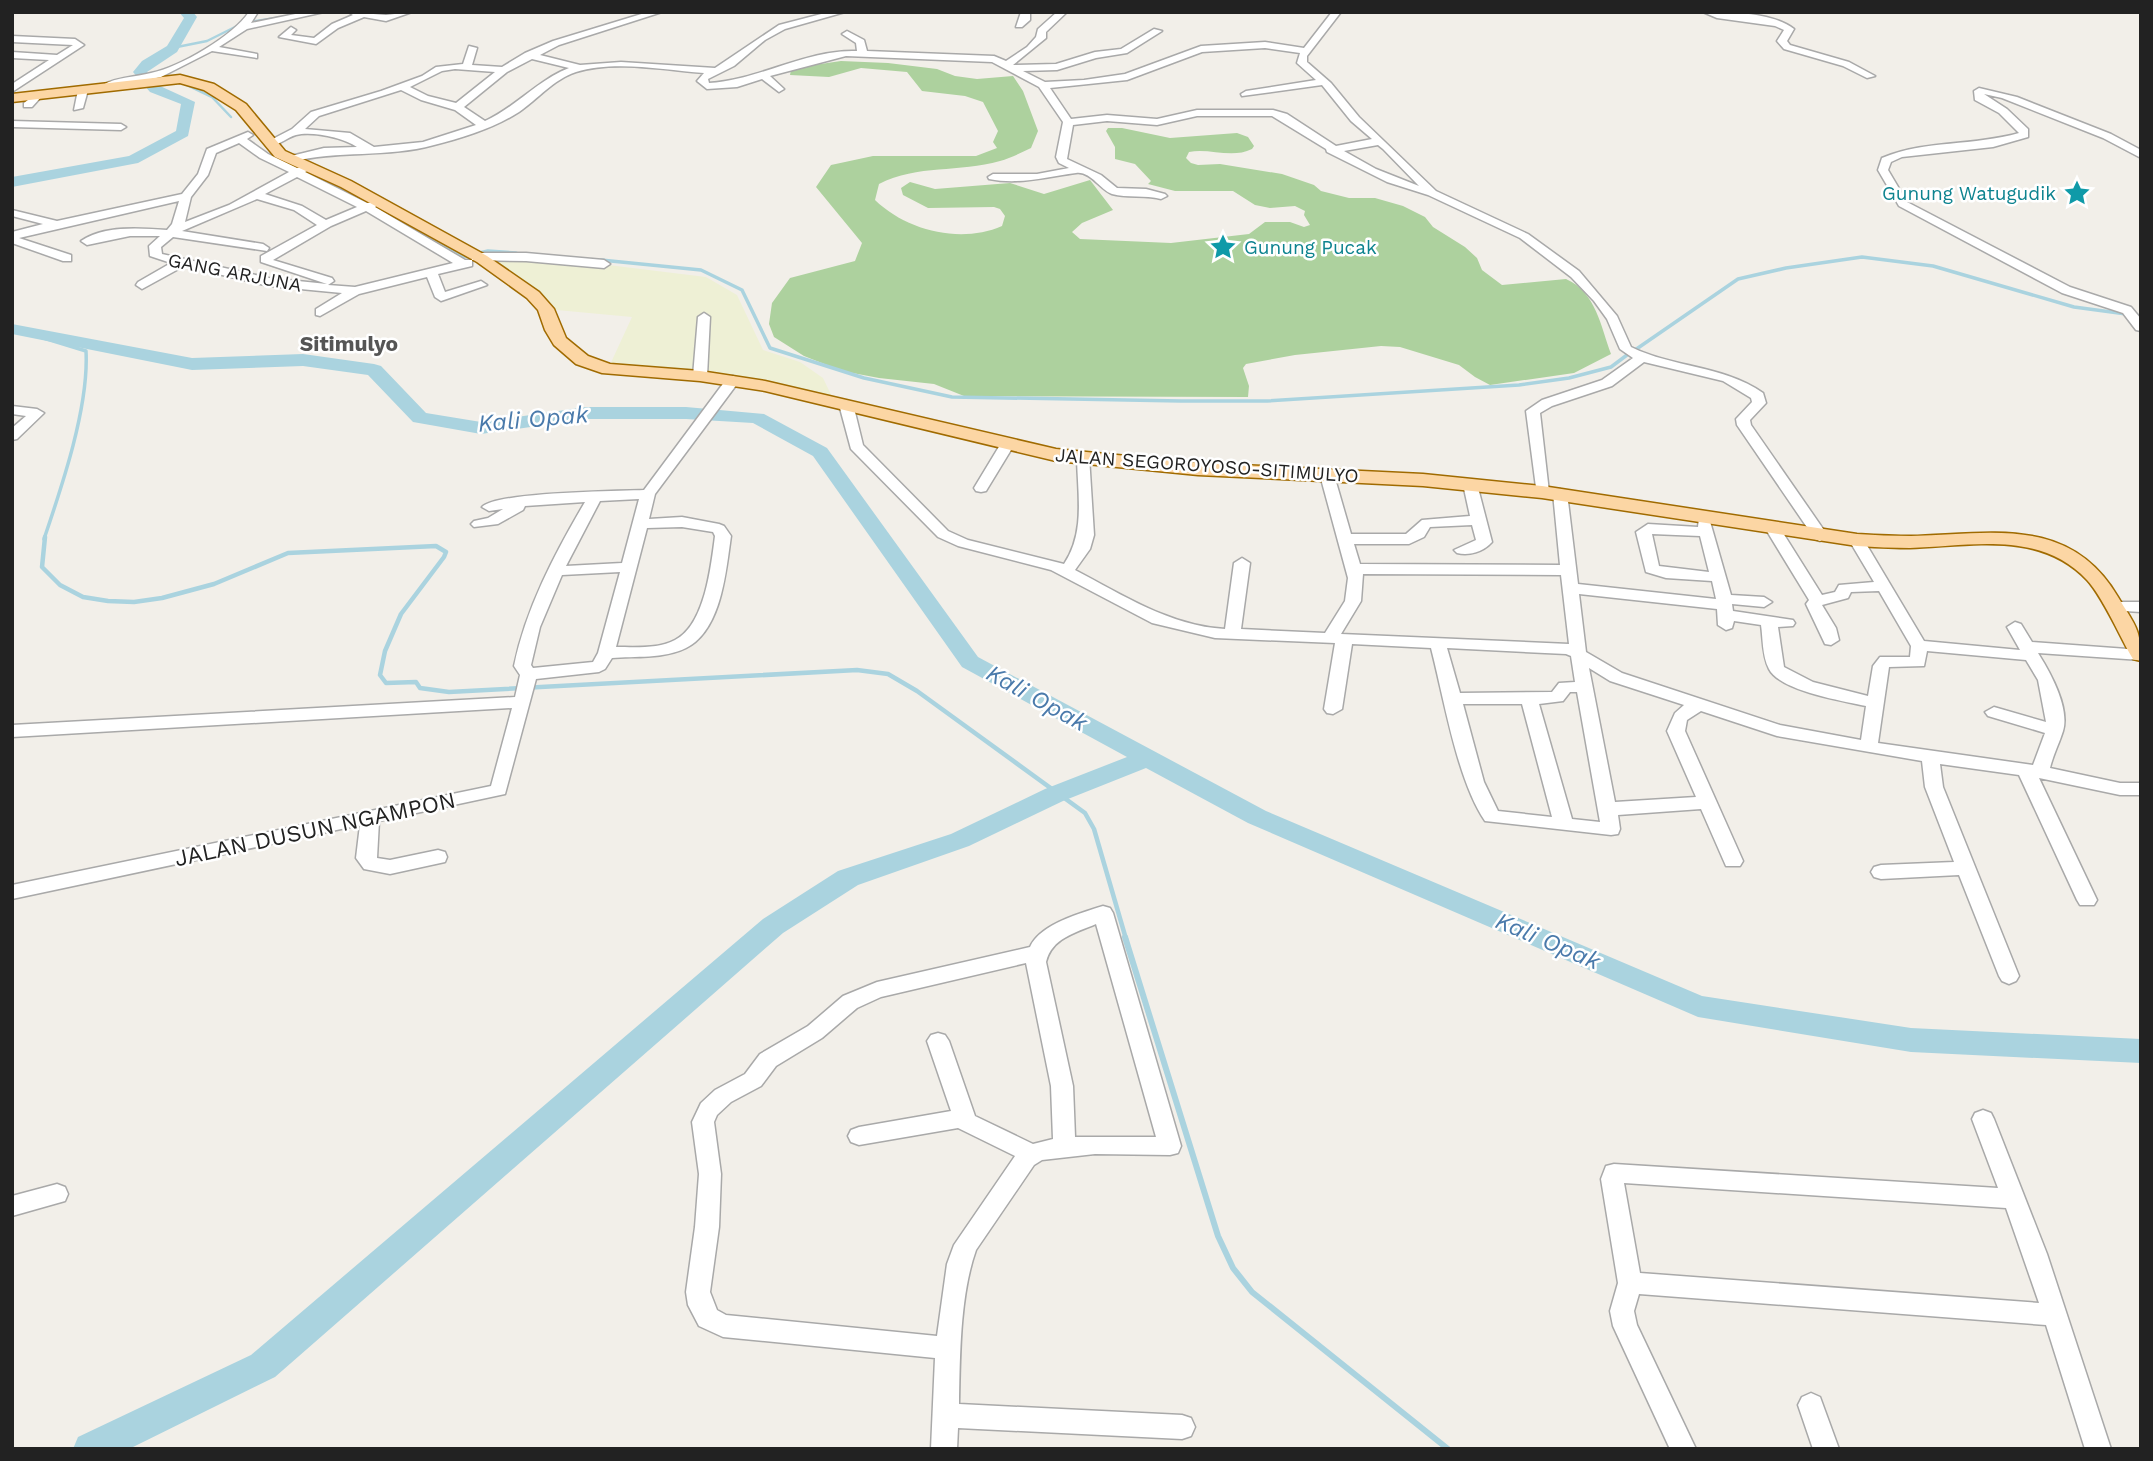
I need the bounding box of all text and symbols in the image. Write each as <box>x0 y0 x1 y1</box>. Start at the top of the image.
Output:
place icon: Gunung Watugudik <box>2062 178 2092 208</box>
place label: Gunung Watugudik <box>1882 182 2056 205</box>
place icon: Gunung Pucak <box>1208 232 1238 262</box>
place label: Gunung Pucak <box>1244 236 1377 259</box>
street label: GANG ARJUNA <box>166 248 304 297</box>
district label: Sitimulyo <box>300 331 398 356</box>
water label: Kali Opak <box>477 400 590 438</box>
street label: JALAN SEGOROYOSO-SITIMULYO <box>1054 443 1360 488</box>
water label: Kali Opak <box>982 659 1093 738</box>
street label: JALAN DUSUN NGAMPON <box>172 787 458 872</box>
water label: Kali Opak <box>1491 906 1605 976</box>

